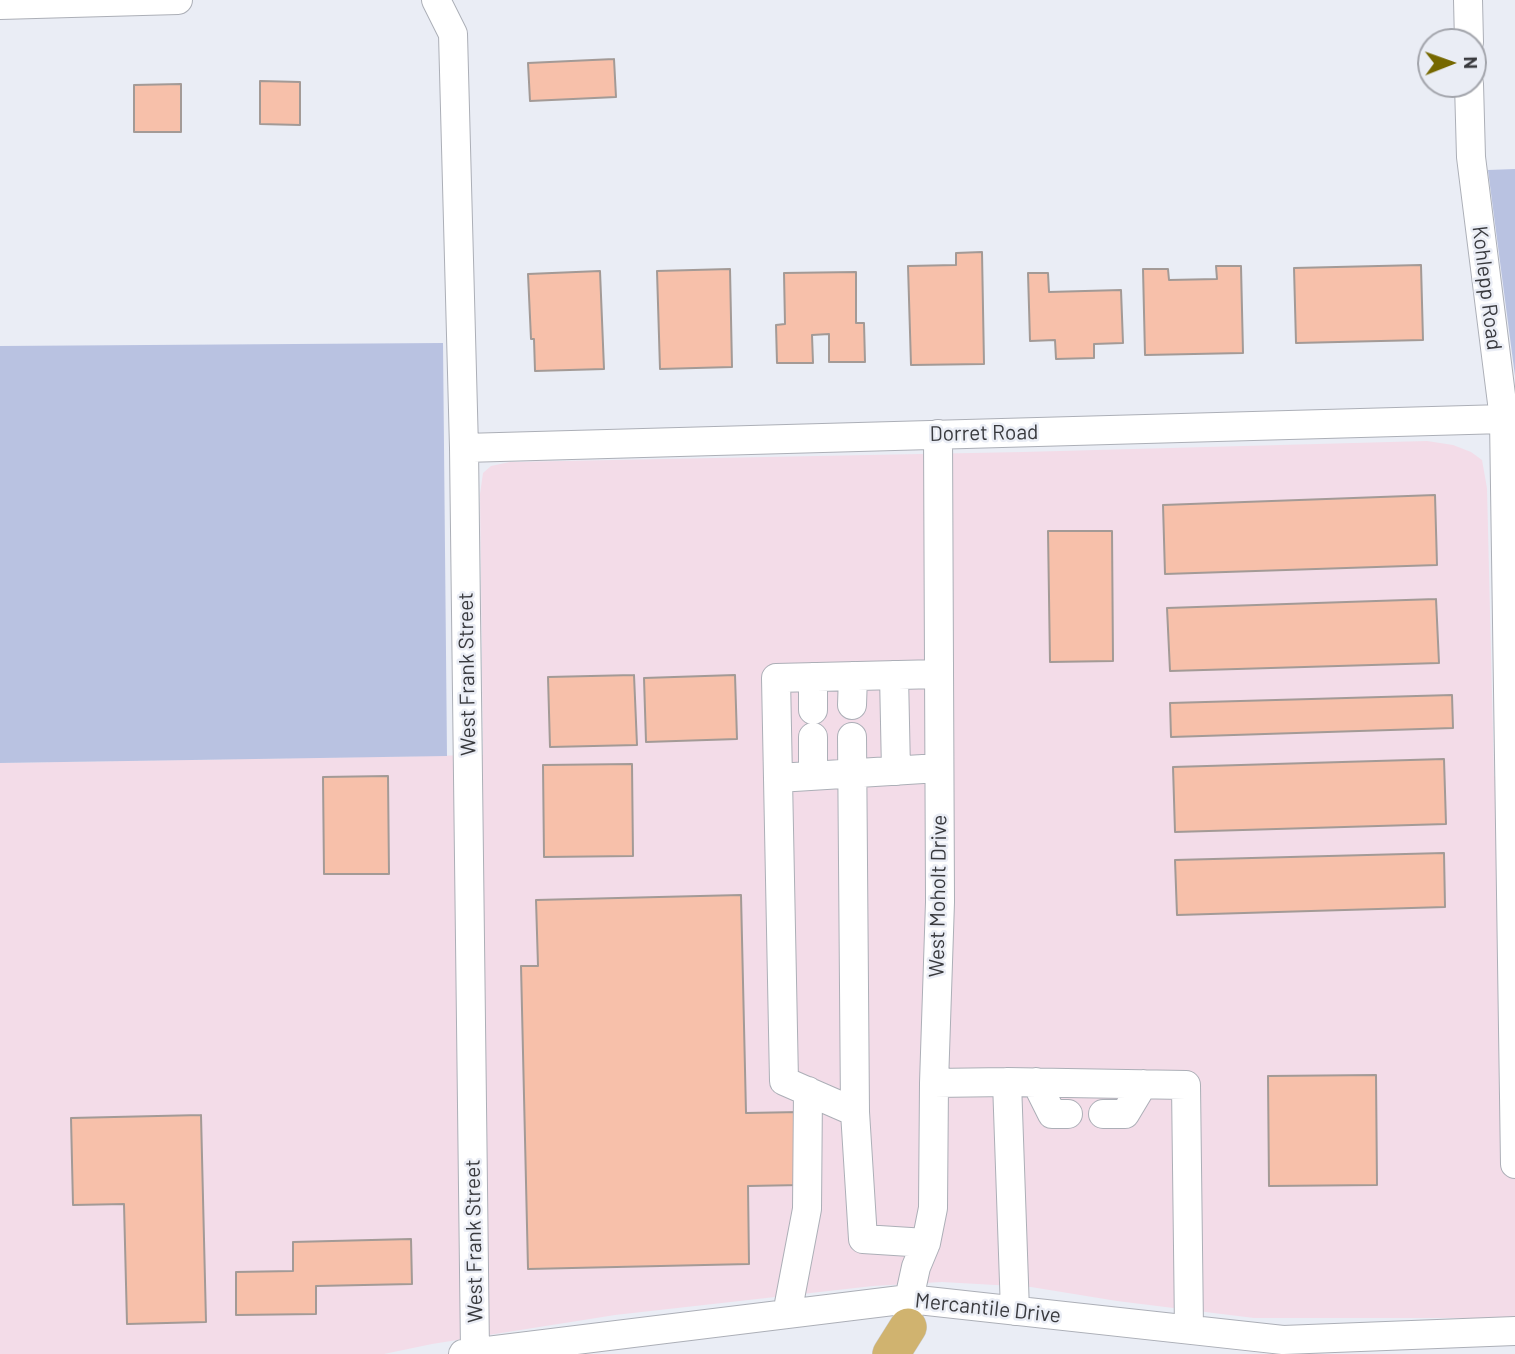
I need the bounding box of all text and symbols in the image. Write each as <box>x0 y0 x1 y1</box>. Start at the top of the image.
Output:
north arrow <box>1417 28 1487 98</box>
text: N <box>1460 56 1483 69</box>
street label: Kohlepp Road <box>1467 224 1507 352</box>
street label: Dorret Road <box>929 419 1039 447</box>
street label: West Frank Street <box>453 592 481 756</box>
street label: West Moholt Drive <box>924 814 952 978</box>
street label: West Frank Street <box>460 1159 488 1323</box>
street label: Mercantile Drive <box>914 1288 1062 1328</box>

